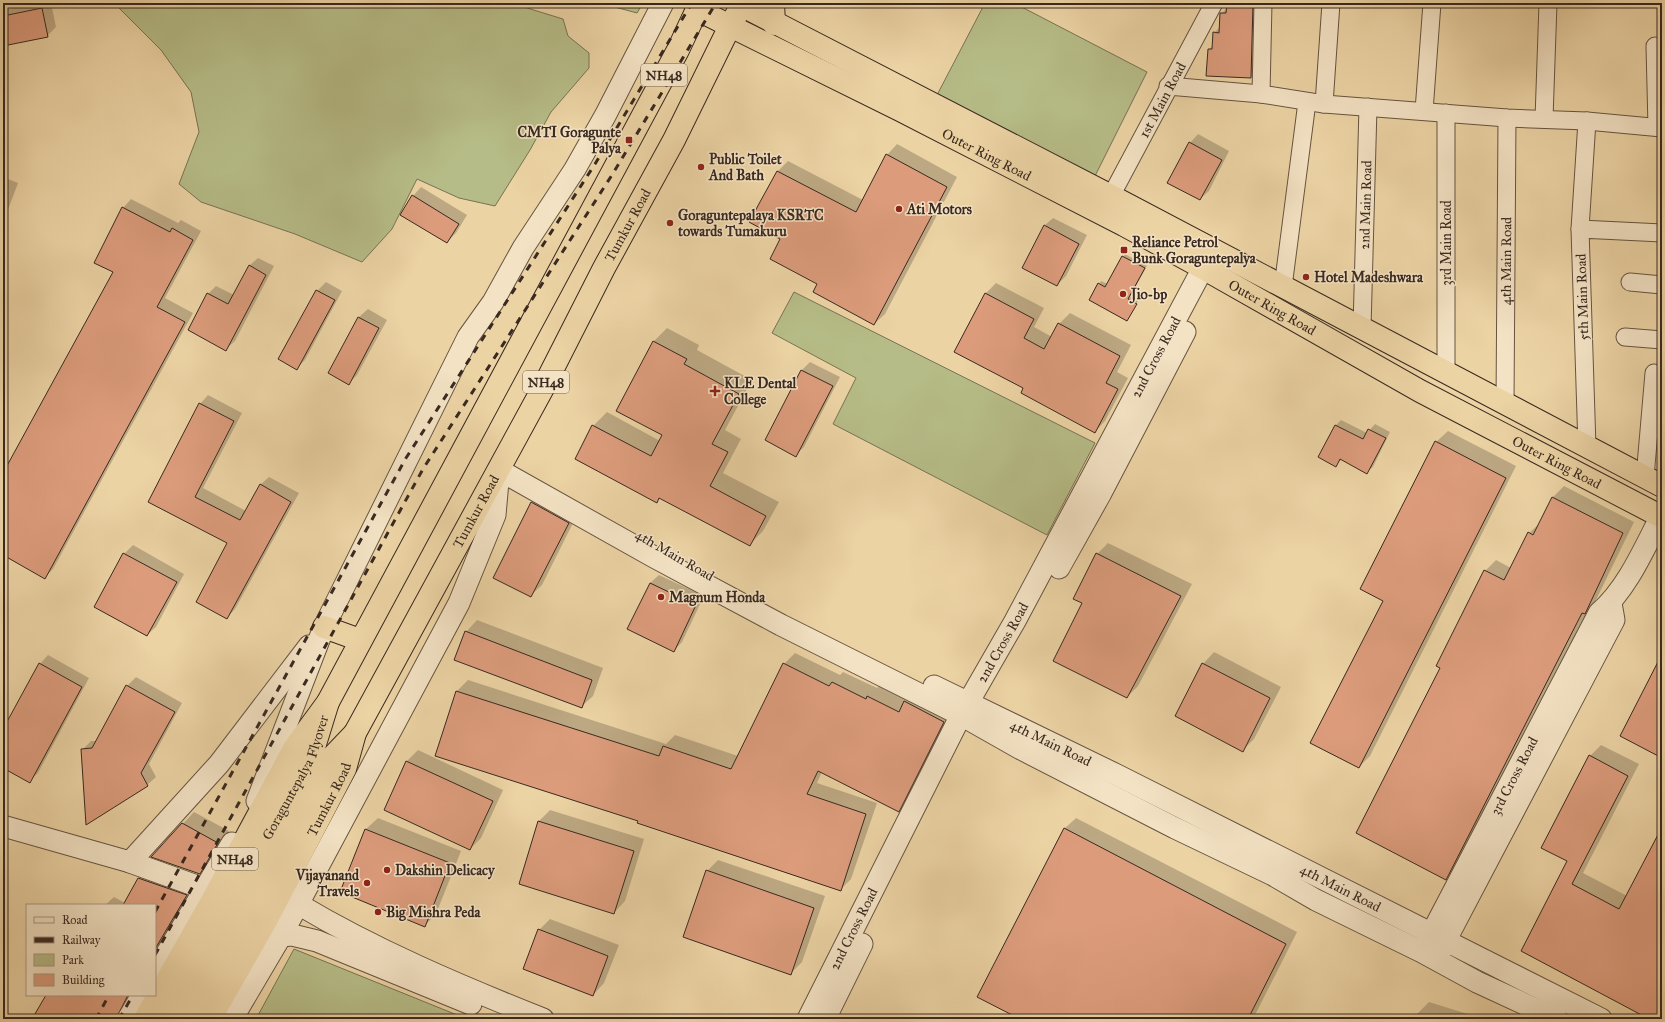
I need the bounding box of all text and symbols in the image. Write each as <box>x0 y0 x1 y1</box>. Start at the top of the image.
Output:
street label: 1st Main Road <box>1136 59 1190 141</box>
road number: NH48 <box>641 64 687 86</box>
place label: CMTI Goragunte Palya <box>517 124 622 158</box>
street label: Outer Ring Road <box>939 125 1034 185</box>
marker: CMTI Goragunte Palya <box>624 135 634 145</box>
place label: Public Toilet And Bath <box>708 151 782 184</box>
street label: 2nd Main Road <box>1356 160 1376 250</box>
marker: Public Toilet And Bath <box>696 162 706 172</box>
street label: Tumkur Road <box>601 186 655 265</box>
street label: 3rd Main Road <box>1438 200 1455 286</box>
place label: Ati Motors <box>906 201 972 218</box>
marker: Ati Motors <box>894 204 904 214</box>
place label: Goraguntepalaya KSRTC towards Tumakuru <box>677 207 824 240</box>
street label: 4th Main Road <box>1498 217 1515 305</box>
marker: Goraguntepalaya KSRTC towards Tumakuru <box>665 218 675 228</box>
place label: Reliance Petrol Bunk Goraguntepalya <box>1132 234 1257 268</box>
marker: Reliance Petrol Bunk Goraguntepalya <box>1119 245 1129 255</box>
street label: 5th Main Road <box>1572 253 1593 341</box>
place label: Hotel Madeshwara <box>1314 269 1424 286</box>
marker: Hotel Madeshwara <box>1301 272 1311 282</box>
street label: Outer Ring Road <box>1225 276 1319 339</box>
place label: Jio-bp <box>1129 286 1167 304</box>
marker: Jio-bp <box>1118 289 1128 299</box>
street label: 2nd Cross Road <box>1128 314 1185 401</box>
road number: NH48 <box>523 371 569 393</box>
place label: KLE Dental College <box>724 375 798 409</box>
marker: KLE Dental College <box>709 385 721 397</box>
street label: Outer Ring Road <box>1509 433 1604 493</box>
street label: Tumkur Road <box>449 472 503 551</box>
street label: 4th Main Road <box>632 526 717 585</box>
place label: Magnum Honda <box>669 589 766 607</box>
marker: Magnum Honda <box>656 592 666 602</box>
street label: 2nd Cross Road <box>973 600 1032 686</box>
street label: Goraguntepalya Flyover <box>259 712 333 843</box>
street label: 4th Main Road <box>1007 716 1094 770</box>
street label: 3rd Cross Road <box>1487 734 1542 818</box>
street label: Tumkur Road <box>304 761 355 839</box>
road number: NH48 <box>212 848 258 870</box>
street label: 4th Main Road <box>1297 861 1384 916</box>
place label: Dakshin Delicacy <box>395 862 496 880</box>
marker: Dakshin Delicacy <box>382 865 392 875</box>
place label: Vijayanand Travels <box>295 867 360 900</box>
marker: Vijayanand Travels <box>362 878 372 888</box>
street label: 2nd Cross Road <box>826 885 882 973</box>
legend <box>26 904 156 996</box>
place label: Big Mishra Peda <box>386 904 481 922</box>
marker: Big Mishra Peda <box>373 907 383 917</box>
text: Road <box>62 913 88 927</box>
text: Railway <box>62 933 101 947</box>
text: Park <box>62 953 84 967</box>
text: Building <box>62 973 105 988</box>

